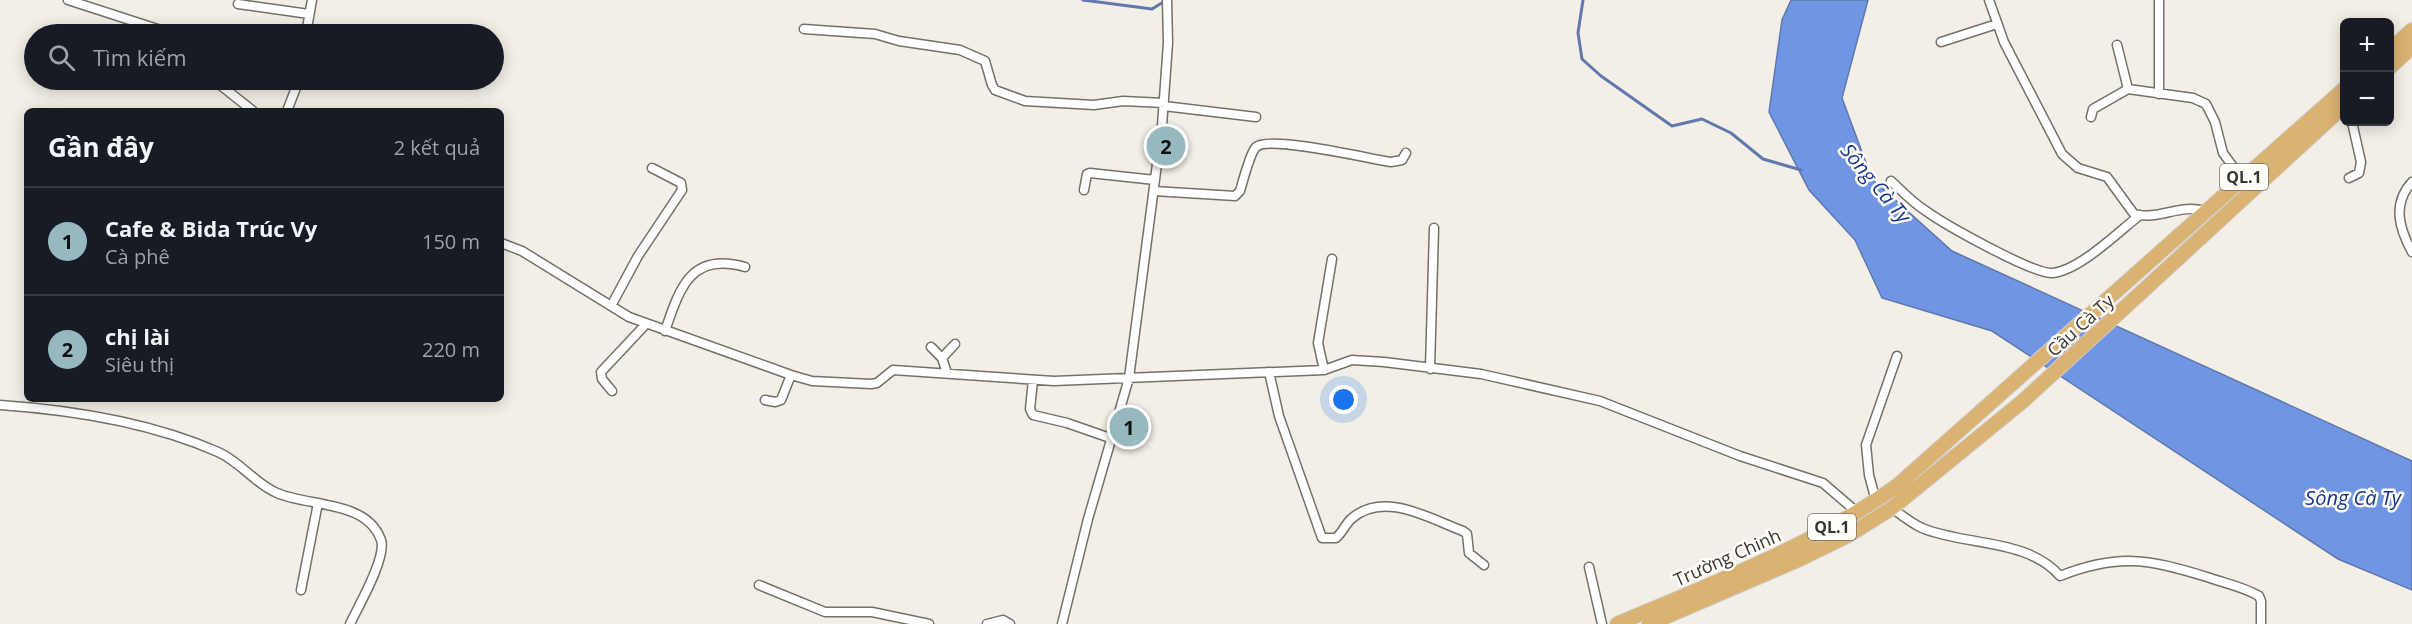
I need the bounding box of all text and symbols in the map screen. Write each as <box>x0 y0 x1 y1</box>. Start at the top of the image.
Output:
map controls <box>2340 18 2394 126</box>
button: + <box>2340 18 2394 72</box>
search box <box>24 24 504 90</box>
icon: search <box>45 41 78 74</box>
text: Tìm kiếm <box>93 42 187 72</box>
button: − <box>2340 72 2394 126</box>
pin: 2 <box>1146 124 1186 168</box>
text: Gần đây <box>48 129 154 165</box>
text: 2 kết quả <box>394 134 480 161</box>
water label: Sông Cà Ty <box>1835 138 1918 230</box>
road number: QL.1 <box>2220 164 2268 190</box>
text: Cafe & Bida Trúc Vy <box>105 213 317 243</box>
text: 1 <box>62 228 73 255</box>
text: 150 m <box>422 228 480 255</box>
text: Cà phê <box>105 243 170 270</box>
street label: Cầu Cà Ty <box>2041 288 2119 361</box>
text: chị lài <box>105 321 170 351</box>
text: 2 <box>62 336 73 363</box>
text: 220 m <box>422 336 480 363</box>
text: Siêu thị <box>105 351 174 378</box>
your location <box>1329 385 1358 414</box>
pin: 1 <box>1110 404 1148 450</box>
water label: Sông Cà Ty <box>2305 484 2403 511</box>
road number: QL.1 <box>1808 514 1856 540</box>
street label: Trường Chinh <box>1670 523 1784 591</box>

